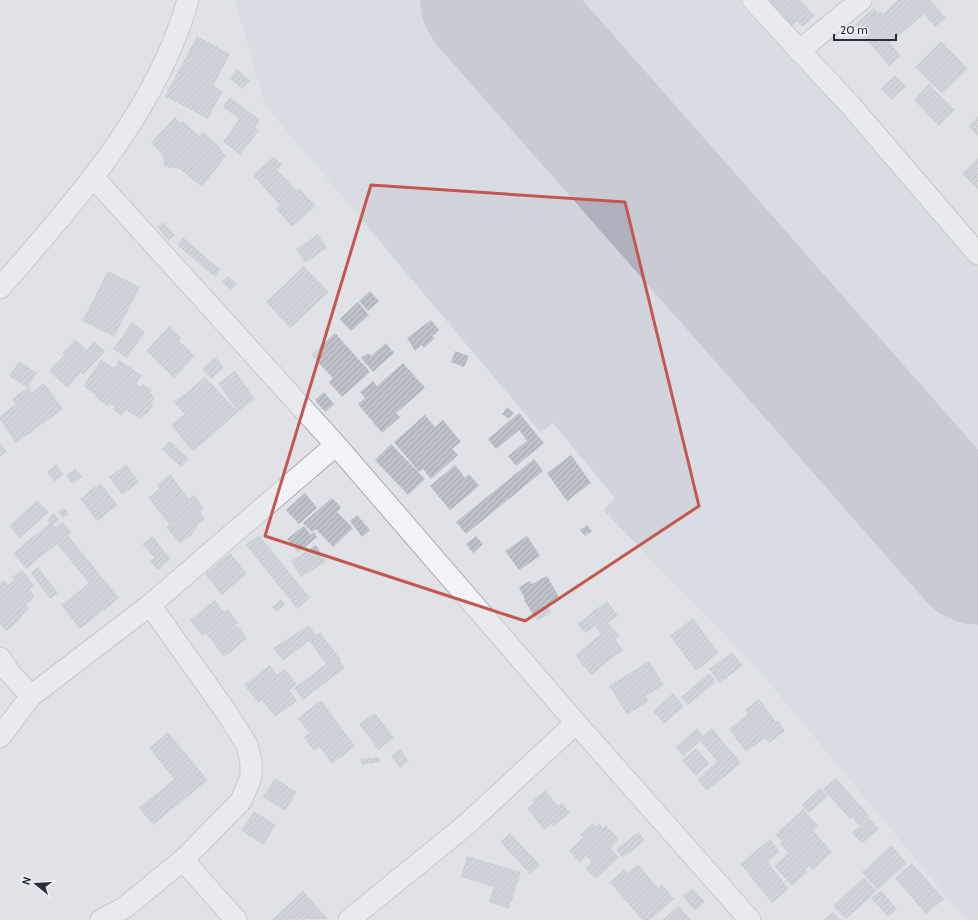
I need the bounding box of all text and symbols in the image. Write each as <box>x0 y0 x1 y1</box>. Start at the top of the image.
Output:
scale bar <box>834 16 896 42</box>
text: 20 m <box>840 22 868 37</box>
north arrow <box>16 864 56 904</box>
text: N <box>19 875 34 887</box>

